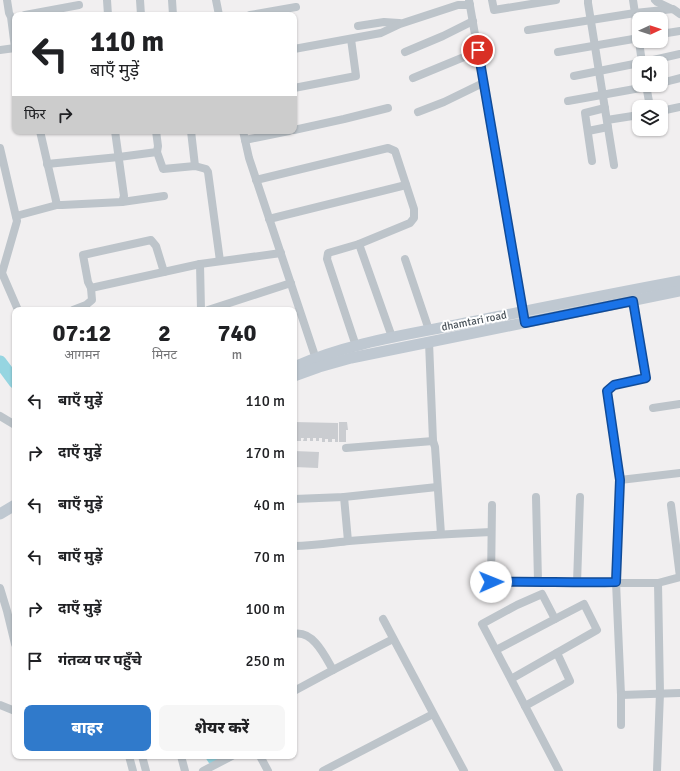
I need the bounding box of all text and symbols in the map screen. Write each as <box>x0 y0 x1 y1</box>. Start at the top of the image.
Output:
north arrow <box>632 12 668 48</box>
map controls <box>632 12 668 136</box>
text: 110 m <box>90 25 164 59</box>
icon: left <box>24 28 76 80</box>
pin <box>461 33 495 67</box>
icon: arrive <box>467 39 489 61</box>
button: sound <box>632 56 668 92</box>
text: बाएँ मुड़ें <box>90 59 139 81</box>
button: layers <box>632 100 668 136</box>
icon: right <box>54 104 76 126</box>
text: फिर <box>24 105 46 123</box>
street label: dhamtari road <box>440 308 508 334</box>
text: 07:12 <box>53 318 111 348</box>
text: 2 <box>158 318 171 348</box>
text: 740 <box>218 318 256 348</box>
text: आगमन <box>64 347 100 363</box>
text: मिनट <box>152 347 177 363</box>
text: m <box>232 347 242 363</box>
icon: left <box>24 390 46 412</box>
text: बाएँ मुड़ें <box>58 391 102 409</box>
text: 110 m <box>245 392 285 410</box>
icon: right <box>24 442 46 464</box>
text: दाएँ मुड़ें <box>58 443 102 461</box>
text: 170 m <box>245 444 285 462</box>
icon: left <box>24 494 46 516</box>
text: बाएँ मुड़ें <box>58 495 102 513</box>
text: 40 m <box>254 496 285 514</box>
icon: left <box>24 546 46 568</box>
text: बाएँ मुड़ें <box>58 547 102 565</box>
text: 70 m <box>254 548 285 566</box>
position arrow <box>470 561 512 603</box>
icon: right <box>24 598 46 620</box>
text: दाएँ मुड़ें <box>58 599 102 617</box>
text: 100 m <box>245 600 285 618</box>
icon: arrive <box>24 650 46 672</box>
text: गंतव्य पर पहुँचे <box>58 651 142 669</box>
text: 250 m <box>245 652 285 670</box>
button: बाहर <box>24 705 151 751</box>
button: शेयर करें <box>159 705 285 751</box>

